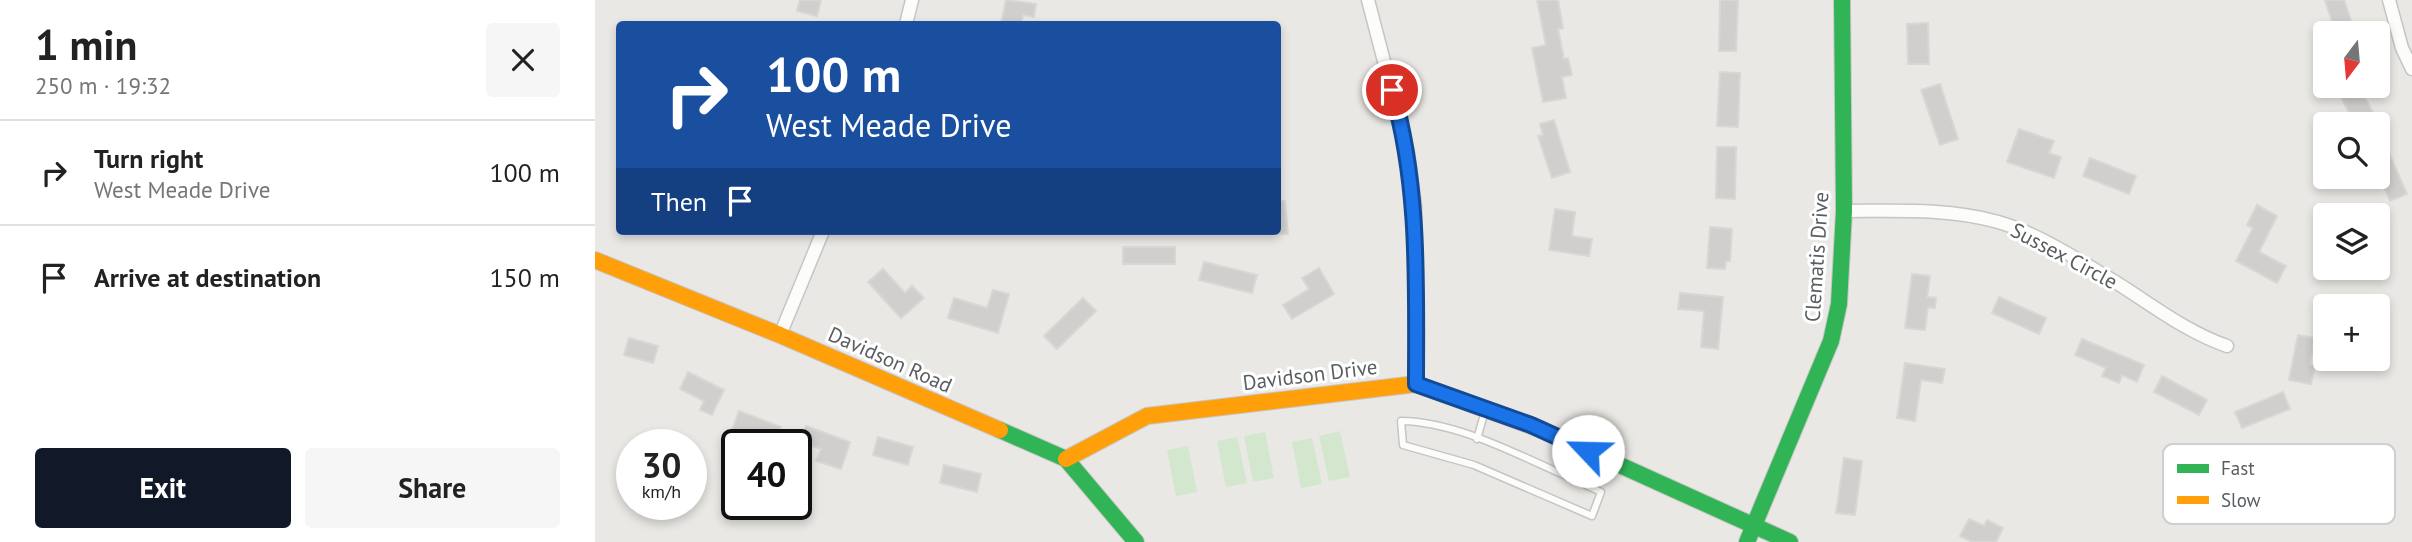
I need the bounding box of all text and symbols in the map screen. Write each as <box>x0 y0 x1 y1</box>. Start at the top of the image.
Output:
text: 1 min <box>35 17 137 72</box>
north arrow <box>2313 21 2391 98</box>
map controls <box>2313 21 2390 371</box>
button: close <box>486 23 560 97</box>
text: 100 m <box>766 42 901 106</box>
icon: right <box>651 49 742 140</box>
pin <box>1362 60 1422 120</box>
text: 250 m · 19:32 <box>35 71 171 100</box>
icon: arrive <box>1373 71 1411 109</box>
text: West Meade Drive <box>766 104 1011 146</box>
button: search <box>2313 112 2390 189</box>
text: Turn right <box>94 142 203 175</box>
icon: right <box>35 154 73 192</box>
text: 100 m <box>489 156 560 189</box>
text: West Meade Drive <box>94 175 270 204</box>
icon: arrive <box>721 182 759 220</box>
text: Then <box>651 185 707 218</box>
street label: Clematis Drive <box>1798 191 1835 323</box>
button: layers <box>2313 203 2390 280</box>
street label: Sussex Circle <box>2006 216 2122 295</box>
icon: arrive <box>35 259 73 297</box>
text: Arrive at destination <box>94 261 321 294</box>
text: 150 m <box>489 261 560 294</box>
button: + <box>2313 294 2390 371</box>
street label: Davidson Road <box>824 320 956 399</box>
street label: Davidson Drive <box>1241 353 1379 396</box>
position arrow <box>1551 414 1625 488</box>
speed limit sign: 40 <box>721 429 812 520</box>
text: 30 <box>642 442 681 488</box>
legend <box>2163 444 2395 524</box>
button: Exit <box>35 448 291 528</box>
button: Share <box>305 448 560 528</box>
text: Fast <box>2221 456 2255 480</box>
text: km/h <box>642 480 681 503</box>
text: Slow <box>2221 488 2261 512</box>

